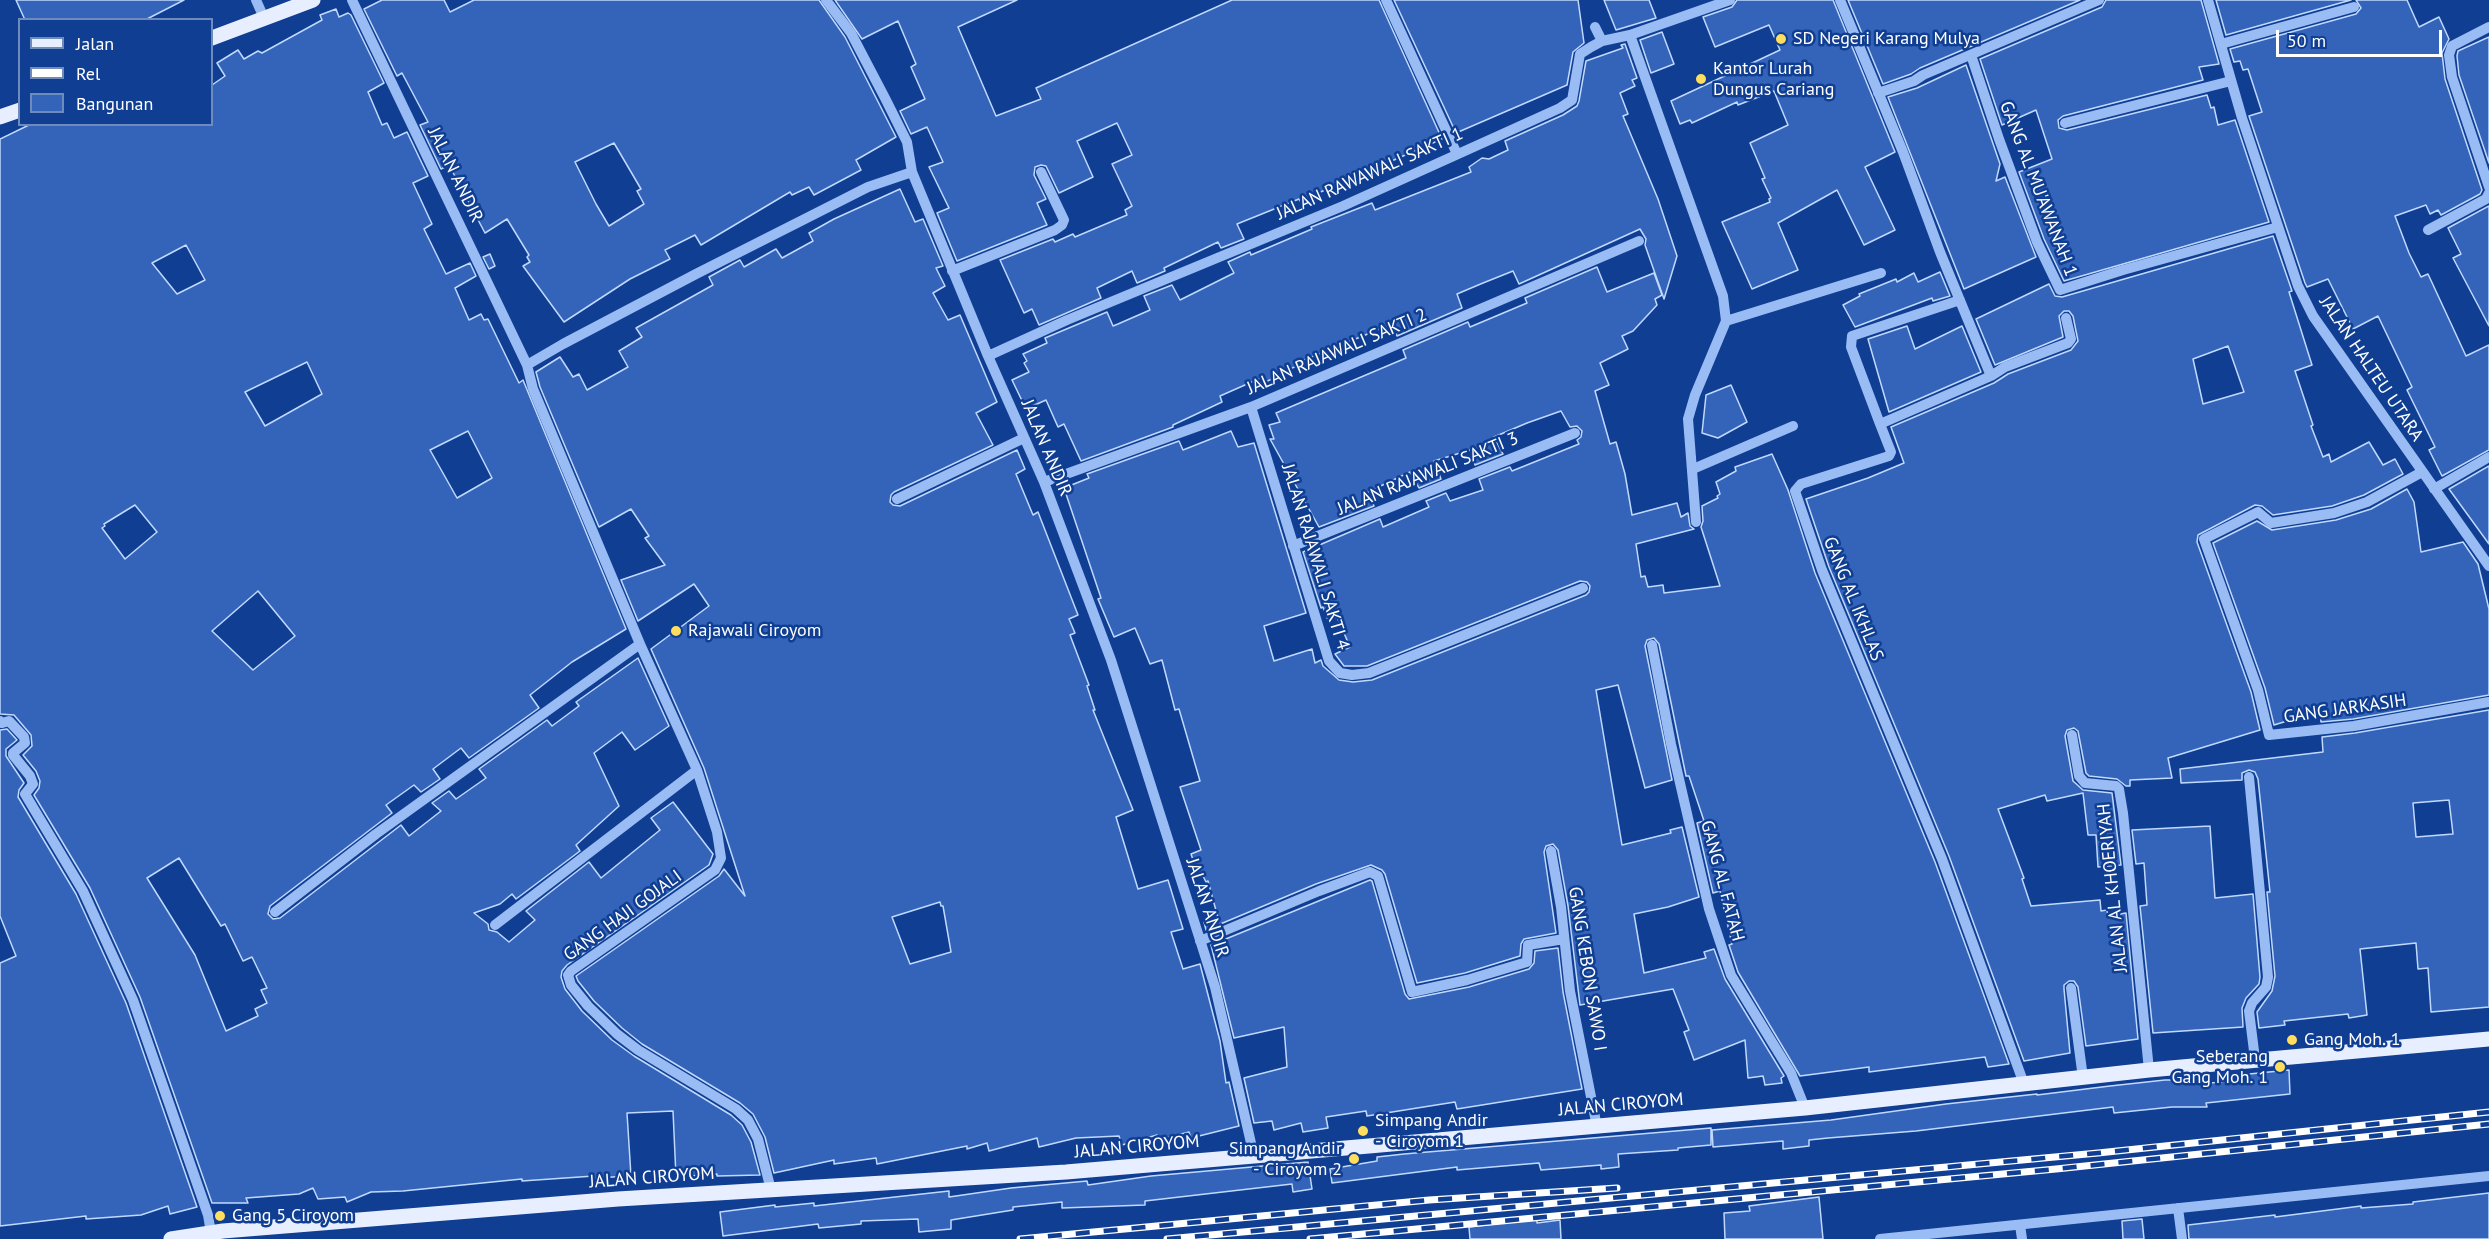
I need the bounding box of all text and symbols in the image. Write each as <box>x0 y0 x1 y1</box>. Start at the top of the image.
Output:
legend <box>18 18 213 126</box>
scale bar <box>2279 18 2446 56</box>
place label: SD Negeri Karang Mulya <box>1793 28 1980 50</box>
text: 50 m <box>2287 29 2326 52</box>
text: Jalan <box>76 32 114 55</box>
marker: SD Negeri Karang Mulya <box>1774 32 1788 46</box>
place label: Kantor Lurah Dungus Cariang <box>1713 58 1834 100</box>
text: Rel <box>76 62 100 85</box>
marker: Kantor Lurah Dungus Cariang <box>1694 72 1708 86</box>
text: Bangunan <box>76 92 153 115</box>
street label: GANG AL MU'AWANAH 1 <box>1995 98 2081 280</box>
street label: JALAN RAWAWALI SAKTI 1 <box>1273 123 1467 225</box>
street label: JALAN ANDIR <box>423 124 487 226</box>
street label: JALAN HALTEU UTARA <box>2314 292 2428 446</box>
street label: JALAN RAJAWALI SAKTI 2 <box>1244 304 1430 400</box>
street label: JALAN ANDIR <box>1016 396 1076 500</box>
street label: JALAN RAJAWALI SAKTI 3 <box>1334 428 1522 520</box>
street label: JALAN RAJAWALI SAKTI 4 <box>1276 461 1354 653</box>
street label: GANG AL IKHLAS <box>1818 534 1888 664</box>
place label: Rajawali Ciroyom <box>688 620 821 642</box>
marker: Rajawali Ciroyom <box>669 624 683 638</box>
street label: GANG JARKASIH <box>2282 690 2408 728</box>
street label: JALAN AL KHOERIYAH <box>2093 802 2133 974</box>
street label: GANG AL FATAH <box>1696 818 1748 944</box>
street label: JALAN ANDIR <box>1181 856 1233 960</box>
street label: GANG HAJI GOJALI <box>560 866 686 966</box>
street label: GANG KEBON SAWO I <box>1563 885 1611 1053</box>
place label: Gang Moh. 1 <box>2304 1029 2400 1051</box>
marker: Gang Moh. 1 <box>2285 1033 2299 1047</box>
place label: Seberang Gang Moh. 1 <box>2172 1046 2268 1088</box>
marker: Seberang Gang Moh. 1 <box>2273 1060 2287 1074</box>
street label: JALAN CIROYOM <box>1558 1089 1684 1121</box>
place label: Simpang Andir - Ciroyom 1 <box>1375 1110 1488 1152</box>
marker: Simpang Andir - Ciroyom 1 <box>1356 1124 1370 1138</box>
street label: JALAN CIROYOM <box>1074 1131 1200 1163</box>
place label: Simpang Andir - Ciroyom 2 <box>1229 1138 1342 1180</box>
marker: Simpang Andir - Ciroyom 2 <box>1347 1152 1361 1166</box>
street label: JALAN CIROYOM <box>589 1163 715 1193</box>
place label: Gang 5 Ciroyom <box>232 1205 354 1227</box>
marker: Gang 5 Ciroyom <box>213 1209 227 1223</box>

